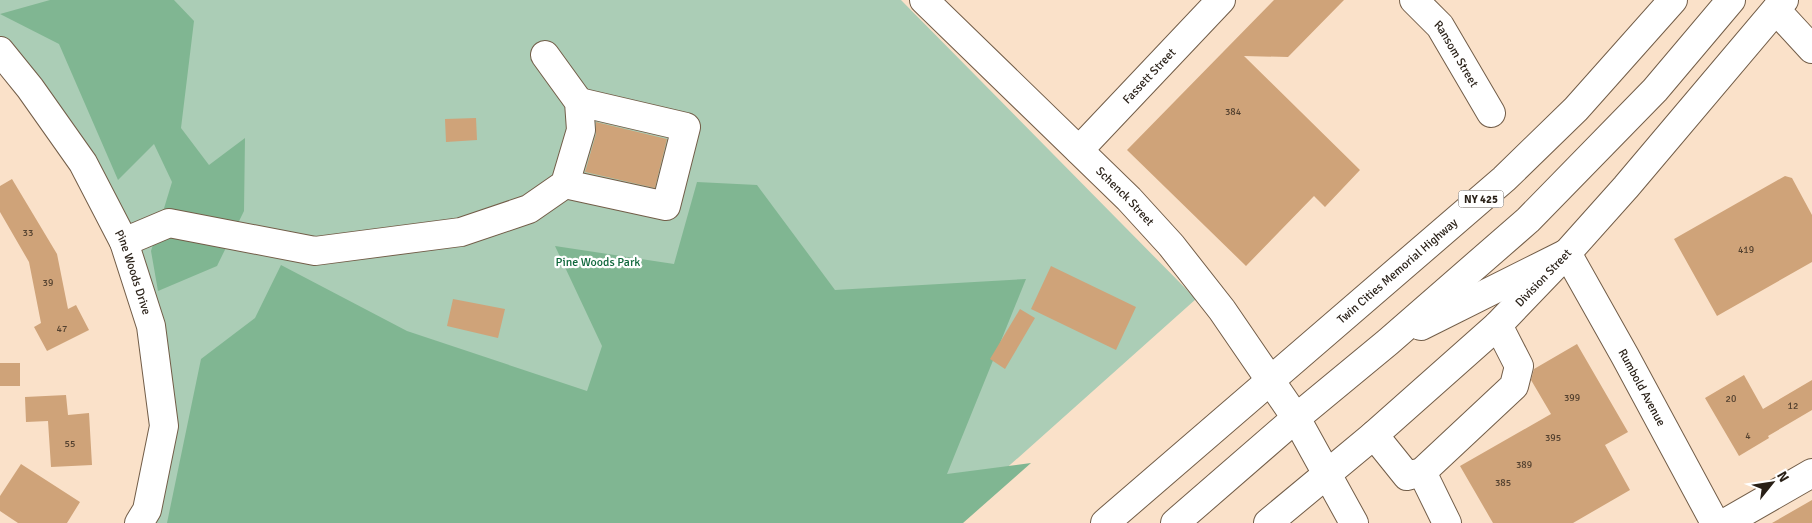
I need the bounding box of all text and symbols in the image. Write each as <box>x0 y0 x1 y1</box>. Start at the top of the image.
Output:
street label: Ransom Street <box>1431 17 1481 90</box>
street label: Fassett Street <box>1120 45 1179 107</box>
house number: 384 <box>1225 106 1242 118</box>
street label: Schenck Street <box>1092 164 1157 229</box>
road number: NY 425 <box>1458 190 1504 208</box>
street label: Twin Cities Memorial Highway <box>1334 215 1461 327</box>
house number: 33 <box>23 227 33 239</box>
street label: Pine Woods Drive <box>111 227 154 317</box>
house number: 419 <box>1738 244 1754 256</box>
street label: Division Street <box>1512 246 1575 310</box>
park label: Pine Woods Park <box>556 255 640 270</box>
house number: 39 <box>43 277 53 289</box>
house number: 47 <box>57 323 67 335</box>
street label: Rumbold Avenue <box>1615 346 1668 429</box>
house number: 399 <box>1564 392 1580 404</box>
house number: 20 <box>1726 393 1736 405</box>
house number: 12 <box>1788 400 1798 412</box>
house number: 4 <box>1745 430 1751 442</box>
house number: 395 <box>1545 432 1561 444</box>
house number: 55 <box>65 438 75 450</box>
north arrow <box>1747 458 1797 508</box>
house number: 389 <box>1516 459 1532 471</box>
text: N <box>1773 468 1793 485</box>
house number: 385 <box>1495 477 1511 489</box>

